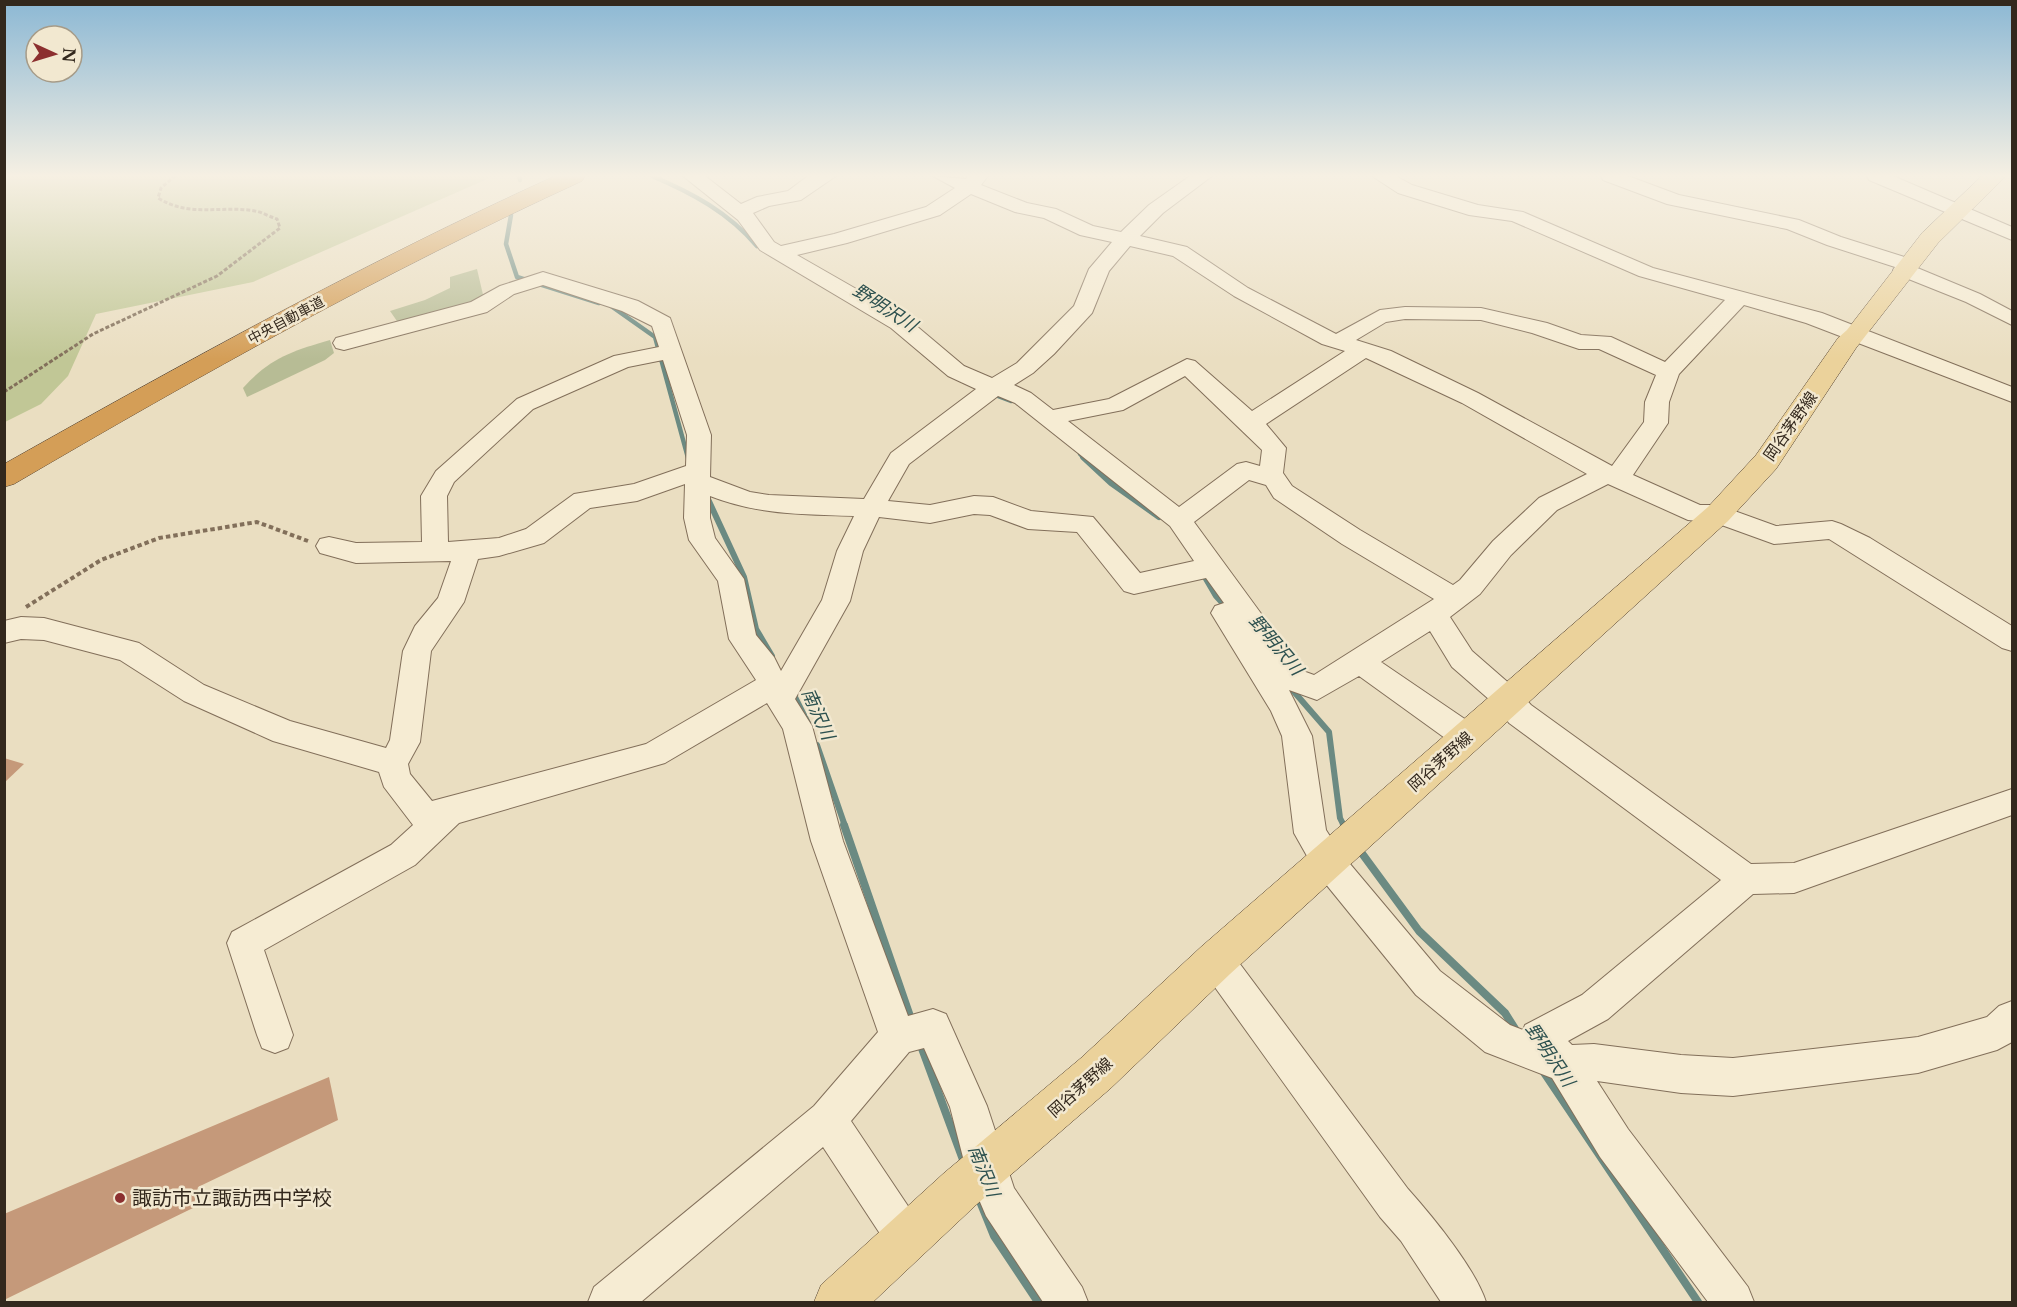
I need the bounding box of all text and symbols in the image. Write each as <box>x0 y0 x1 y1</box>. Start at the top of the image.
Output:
north arrow <box>24 24 84 84</box>
text: N <box>58 47 79 63</box>
water label: 野明沢川 <box>849 279 923 338</box>
street label: 中央自動車道 <box>245 292 327 348</box>
street label: 岡谷茅野線 <box>1759 387 1821 465</box>
water label: 野明沢川 <box>1244 610 1309 681</box>
water label: 南沢川 <box>797 685 840 745</box>
street label: 岡谷茅野線 <box>1404 727 1476 795</box>
water label: 野明沢川 <box>1521 1019 1580 1093</box>
street label: 岡谷茅野線 <box>1044 1053 1116 1121</box>
water label: 南沢川 <box>964 1142 1005 1202</box>
place label: 諏訪市立諏訪西中学校 <box>132 1186 332 1210</box>
marker: 諏訪市立諏訪西中学校 <box>113 1191 127 1205</box>

